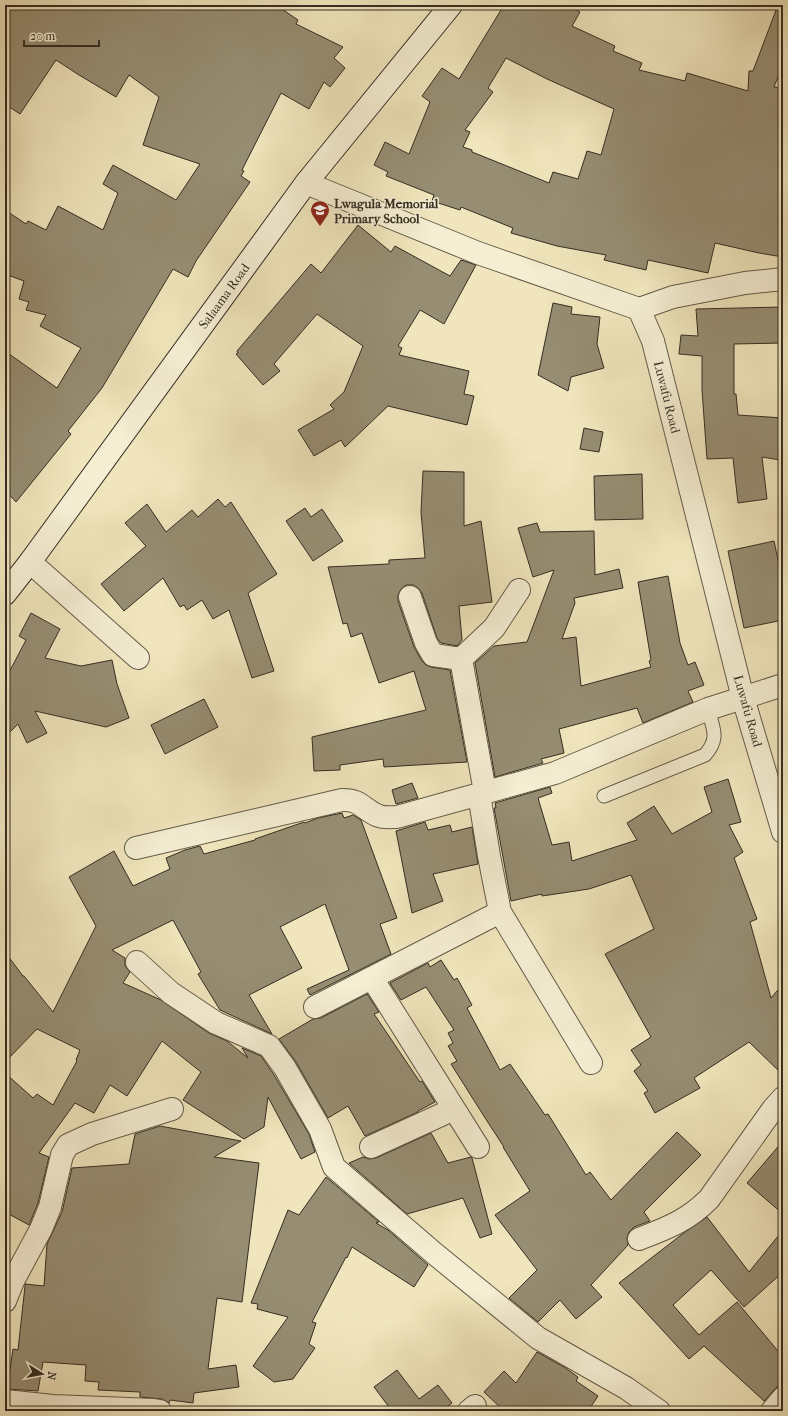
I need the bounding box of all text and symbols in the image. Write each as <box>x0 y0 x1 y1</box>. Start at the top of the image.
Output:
scale bar <box>24 22 99 48</box>
text: 20 m <box>30 29 55 43</box>
place label: Lwagula Memorial Primary School <box>334 196 439 227</box>
school or university icon: Lwagula Memorial Primary School <box>309 199 331 227</box>
street label: Salaama Road <box>195 260 253 332</box>
street label: Luwafu Road <box>651 359 683 436</box>
street label: Luwafu Road <box>731 673 766 750</box>
north arrow <box>22 1354 62 1394</box>
text: N <box>44 1370 59 1382</box>

